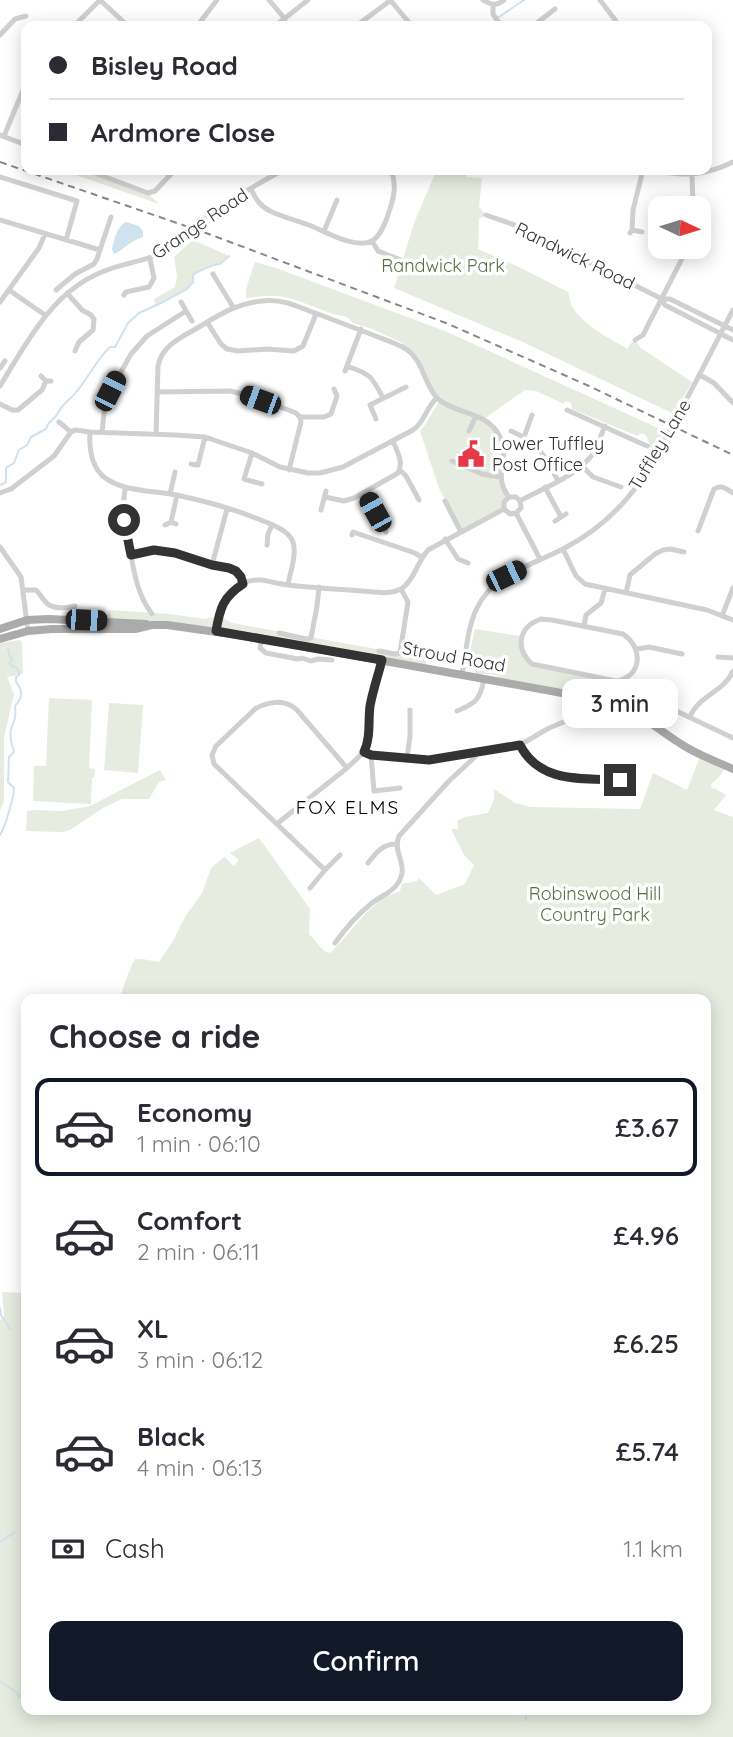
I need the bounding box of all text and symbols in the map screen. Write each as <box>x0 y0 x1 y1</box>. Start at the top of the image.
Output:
text: Bisley Road <box>91 49 238 82</box>
text: Ardmore Close <box>91 116 275 149</box>
street label: Grange Road <box>147 183 252 264</box>
north arrow <box>648 196 710 259</box>
map controls <box>648 196 711 259</box>
street label: Randwick Road <box>512 217 639 294</box>
park label: Randwick Park <box>381 254 505 277</box>
car <box>92 368 129 414</box>
car <box>237 383 284 417</box>
street label: Tuffley Lane <box>623 395 696 495</box>
place label: Lower Tuffley Post Office <box>492 432 604 476</box>
public building icon: Lower Tuffley Post Office <box>456 439 486 469</box>
car <box>356 489 395 535</box>
route start <box>108 504 140 536</box>
car <box>483 557 530 595</box>
car <box>65 609 108 631</box>
street label: Stroud Road <box>401 636 507 677</box>
callout: 3 min <box>562 678 678 728</box>
text: 3 min <box>591 689 649 718</box>
route end <box>604 764 636 796</box>
district label: FOX ELMS <box>296 795 400 819</box>
park label: Robinswood Hill Country Park <box>529 882 661 926</box>
text: Choose a ride <box>49 1016 261 1056</box>
icon: car <box>53 1096 116 1159</box>
text: Economy <box>137 1096 252 1129</box>
text: £3.67 <box>615 1111 679 1144</box>
text: 1 min · 06:10 <box>137 1129 261 1158</box>
icon: car <box>53 1204 116 1267</box>
text: Comfort <box>137 1204 242 1237</box>
text: £4.96 <box>613 1219 679 1252</box>
text: 2 min · 06:11 <box>137 1237 260 1266</box>
icon: car <box>53 1312 116 1375</box>
text: XL <box>137 1312 169 1345</box>
text: £6.25 <box>613 1327 679 1360</box>
text: 3 min · 06:12 <box>137 1345 263 1374</box>
icon: car <box>53 1420 116 1483</box>
text: Black <box>137 1420 206 1453</box>
text: £5.74 <box>615 1435 679 1468</box>
text: 4 min · 06:13 <box>137 1453 263 1482</box>
icon: cash <box>49 1530 87 1568</box>
text: Cash <box>105 1532 165 1565</box>
text: 1.1 km <box>623 1534 683 1563</box>
button: Confirm <box>49 1621 683 1701</box>

